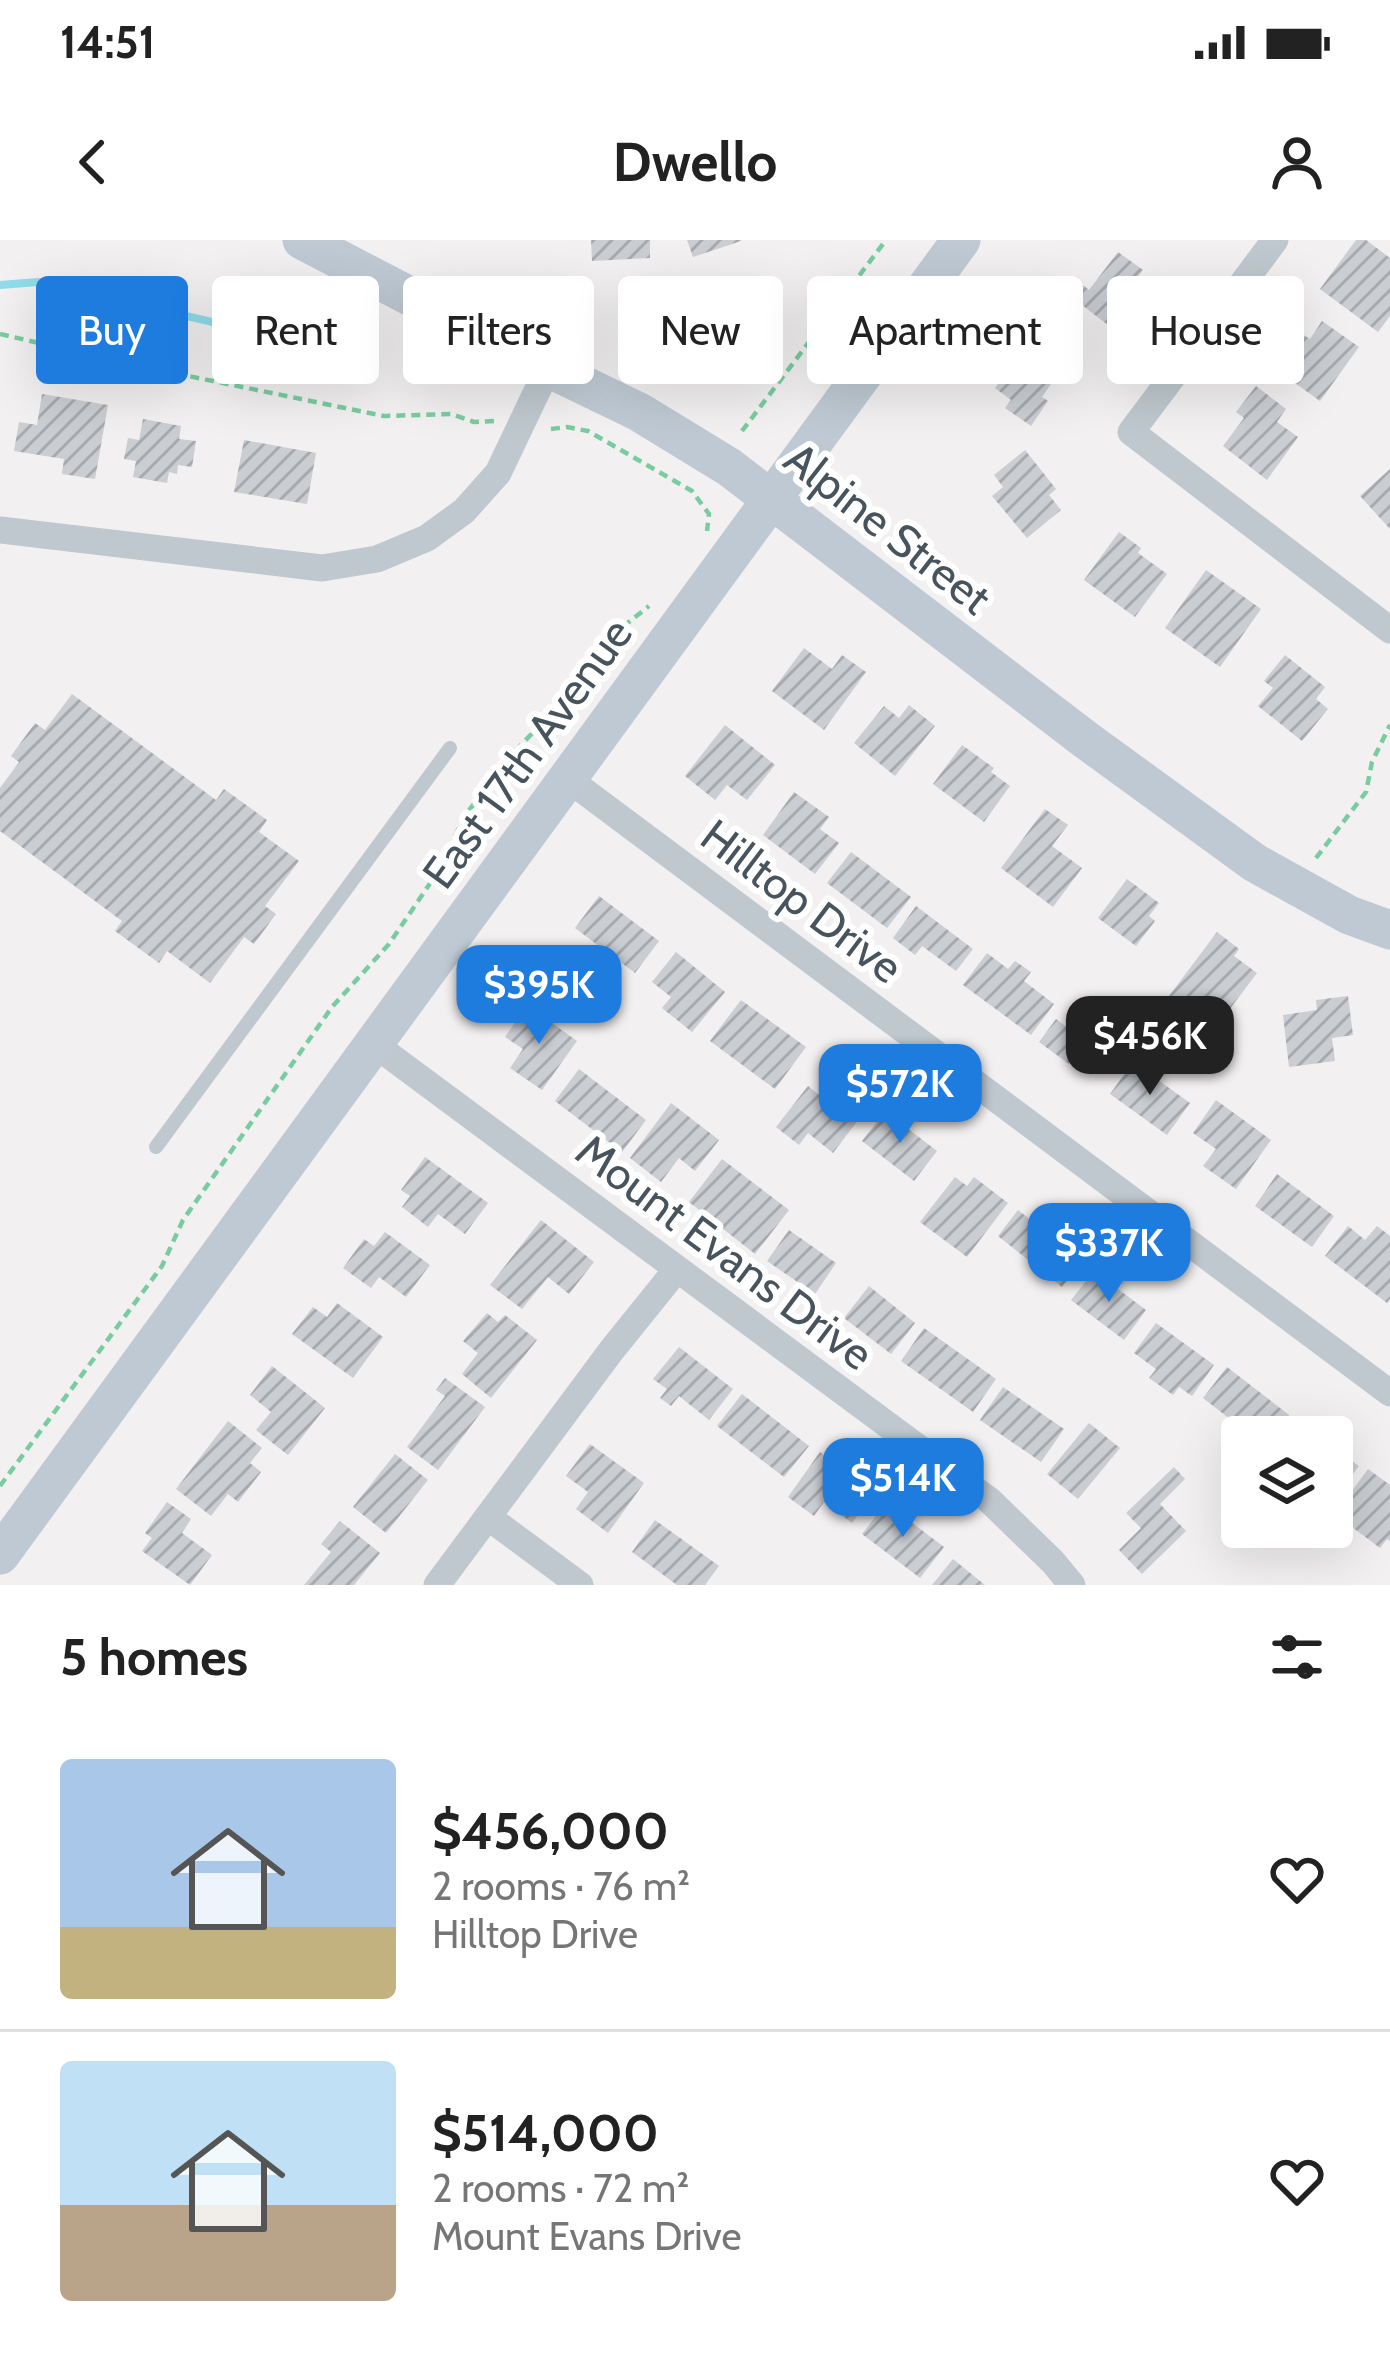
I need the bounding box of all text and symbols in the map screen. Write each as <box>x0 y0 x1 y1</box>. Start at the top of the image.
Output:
text: 14:51 <box>60 15 155 69</box>
icon: back <box>60 129 126 195</box>
text: Dwello <box>613 129 777 195</box>
icon: person <box>1264 129 1330 195</box>
chip: Buy <box>36 276 188 384</box>
chip: Rent <box>212 276 379 384</box>
chip: Filters <box>403 276 594 384</box>
chip: New <box>618 276 783 384</box>
chip: Apartment <box>807 276 1083 384</box>
chip: House <box>1107 276 1304 384</box>
street label: Alpine Street <box>774 431 1002 625</box>
street label: East 17th Avenue <box>411 608 643 898</box>
street label: Hilltop Drive <box>691 808 913 994</box>
pin: $395K <box>455 945 623 1047</box>
text: $395K <box>484 960 594 1008</box>
pin: $456K <box>1066 996 1234 1098</box>
text: $456K <box>1093 1011 1207 1059</box>
pin: $572K <box>816 1044 984 1146</box>
text: $572K <box>846 1059 954 1107</box>
street label: Mount Evans Drive <box>566 1123 884 1381</box>
pin: $337K <box>1025 1203 1193 1305</box>
text: $337K <box>1054 1218 1164 1266</box>
map controls <box>1221 1416 1353 1548</box>
button: layers <box>1221 1416 1353 1548</box>
pin: $514K <box>819 1438 987 1540</box>
text: $514K <box>850 1453 956 1501</box>
icon: filters <box>1264 1624 1330 1690</box>
text: 5 homes <box>60 1626 248 1688</box>
text: $456,000 <box>432 1800 669 1862</box>
icon: home <box>156 1807 300 1951</box>
icon: heart <box>1264 1846 1330 1912</box>
text: 2 rooms · 76 m² <box>432 1862 690 1910</box>
text: Hilltop Drive <box>432 1910 638 1958</box>
text: $514,000 <box>432 2102 659 2164</box>
icon: home <box>156 2109 300 2253</box>
icon: heart <box>1264 2148 1330 2214</box>
text: 2 rooms · 72 m² <box>432 2164 689 2212</box>
text: Mount Evans Drive <box>432 2212 741 2260</box>

